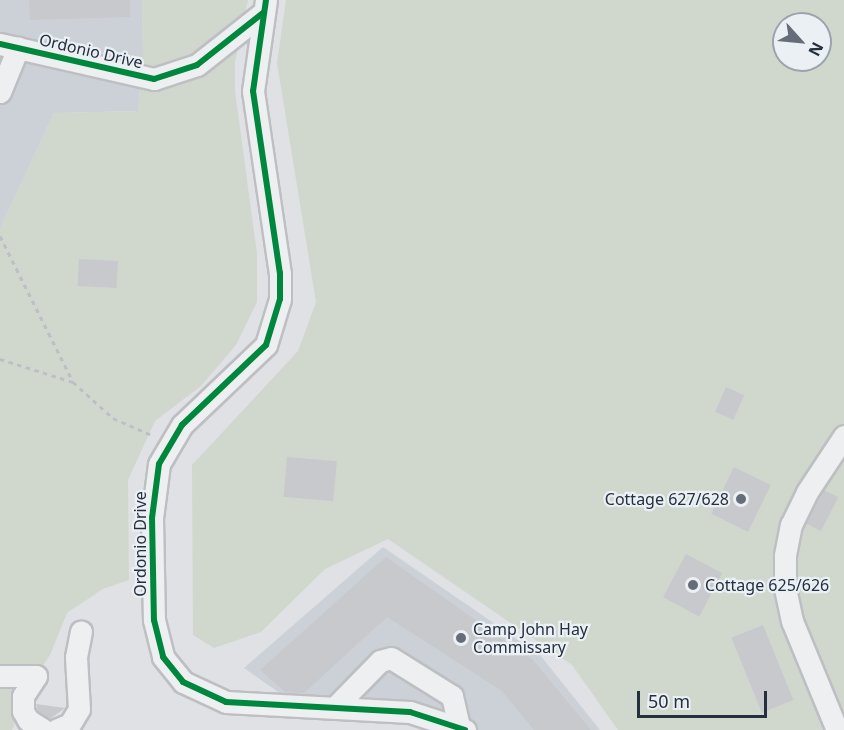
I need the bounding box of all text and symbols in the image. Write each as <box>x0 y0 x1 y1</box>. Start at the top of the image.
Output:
north arrow <box>772 12 832 72</box>
street label: Ordonio Drive <box>37 30 145 72</box>
text: N <box>804 38 829 60</box>
place label: Cottage 627/628 <box>605 489 729 509</box>
street label: Ordonio Drive <box>130 491 150 597</box>
marker: Cottage 627/628 <box>734 492 748 506</box>
place label: Cottage 625/626 <box>705 575 829 595</box>
marker: Cottage 625/626 <box>686 578 700 592</box>
place label: Camp John Hay Commissary <box>473 619 588 657</box>
marker: Camp John Hay Commissary <box>454 631 468 645</box>
scale bar <box>640 679 770 717</box>
text: 50 m <box>648 689 690 713</box>

